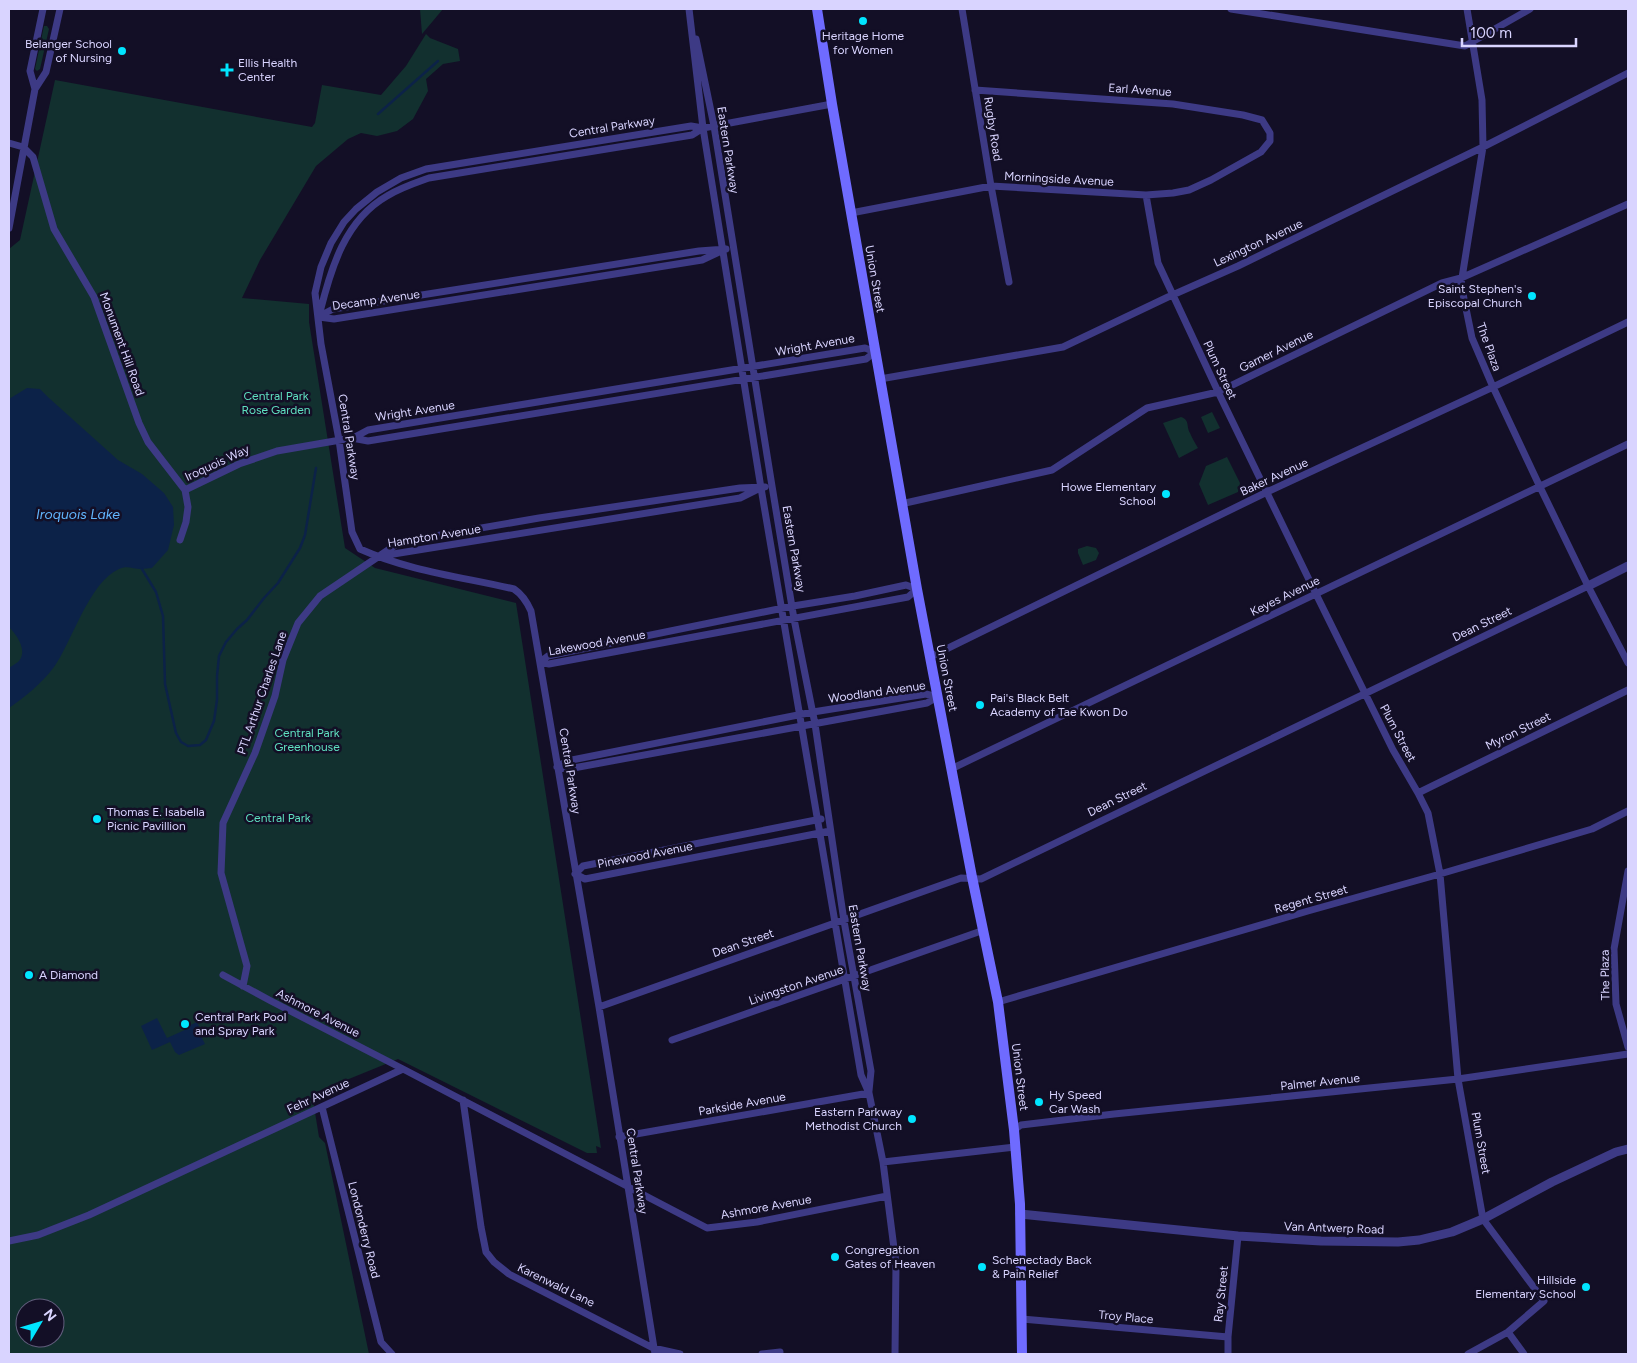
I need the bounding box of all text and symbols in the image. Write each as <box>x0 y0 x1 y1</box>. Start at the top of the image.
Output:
marker: Heritage Home for Women <box>857 15 869 27</box>
scale bar <box>1462 15 1576 47</box>
text: 100 m <box>1470 24 1512 42</box>
place label: Heritage Home for Women <box>822 29 905 57</box>
place label: Belanger School of Nursing <box>25 37 112 65</box>
marker: Belanger School of Nursing <box>116 45 128 57</box>
place label: Ellis Health Center <box>238 56 298 84</box>
marker: Ellis Health Center <box>220 63 234 77</box>
street label: Earl Avenue <box>1108 81 1173 99</box>
street label: Rugby Road <box>981 96 1005 162</box>
street label: Eastern Parkway <box>714 105 742 195</box>
street label: Central Parkway <box>568 113 657 141</box>
street label: Morningside Avenue <box>1004 169 1115 189</box>
street label: Lexington Avenue <box>1211 216 1305 270</box>
street label: Union Street <box>862 244 888 314</box>
place label: Saint Stephen's Episcopal Church <box>1428 282 1522 310</box>
street label: Decamp Avenue <box>331 287 421 313</box>
street label: Monument Hill Road <box>97 290 147 398</box>
marker: Saint Stephen's Episcopal Church <box>1526 290 1538 302</box>
street label: The Plaza <box>1474 321 1504 373</box>
street label: Garner Avenue <box>1237 327 1315 375</box>
street label: Wright Avenue <box>774 331 856 359</box>
street label: Plum Street <box>1200 338 1240 402</box>
park label: Central Park Rose Garden <box>241 389 311 417</box>
street label: Central Parkway <box>335 393 363 482</box>
street label: Wright Avenue <box>374 398 456 424</box>
street label: Iroquois Way <box>183 442 252 484</box>
street label: Baker Avenue <box>1238 455 1311 499</box>
place label: Howe Elementary School <box>1061 480 1157 508</box>
marker: Howe Elementary School <box>1160 488 1172 500</box>
street label: Eastern Parkway <box>779 504 809 594</box>
water label: Iroquois Lake <box>36 506 120 523</box>
street label: Hampton Avenue <box>386 522 482 550</box>
street label: Keyes Avenue <box>1248 573 1322 619</box>
street label: Dean Street <box>1450 603 1514 644</box>
street label: Lakewood Avenue <box>547 628 647 658</box>
street label: PTL Arthur Charles Lane <box>234 629 290 756</box>
street label: Union Street <box>934 643 960 713</box>
street label: Woodland Avenue <box>827 678 927 706</box>
place label: Pai's Black Belt Academy of Tae Kwon Do <box>990 691 1128 719</box>
marker: Pai's Black Belt Academy of Tae Kwon Do <box>974 699 986 711</box>
street label: Plum Street <box>1377 702 1419 765</box>
street label: Myron Street <box>1483 709 1553 753</box>
park label: Central Park Greenhouse <box>274 726 340 754</box>
street label: Central Parkway <box>556 727 584 816</box>
street label: Dean Street <box>1085 778 1149 819</box>
place label: Thomas E. Isabella Picnic Pavillion <box>107 805 205 833</box>
park label: Central Park <box>245 811 311 825</box>
marker: Thomas E. Isabella Picnic Pavillion <box>91 813 103 825</box>
street label: Pinewood Avenue <box>596 839 694 871</box>
street label: Regent Street <box>1273 882 1350 916</box>
street label: Eastern Parkway <box>845 903 875 993</box>
street label: Dean Street <box>710 926 776 960</box>
street label: The Plaza <box>1598 950 1612 1000</box>
street label: Livingston Avenue <box>747 962 846 1008</box>
place label: A Diamond <box>39 968 98 982</box>
marker: A Diamond <box>23 969 35 981</box>
street label: Ashmore Avenue <box>274 986 362 1040</box>
place label: Central Park Pool and Spray Park <box>195 1010 286 1038</box>
marker: Central Park Pool and Spray Park <box>179 1018 191 1030</box>
street label: Union Street <box>1009 1042 1031 1112</box>
street label: Palmer Avenue <box>1280 1071 1361 1093</box>
street label: Fehr Avenue <box>285 1075 352 1117</box>
place label: Hy Speed Car Wash <box>1049 1088 1102 1116</box>
street label: Parkside Avenue <box>697 1089 787 1119</box>
marker: Hy Speed Car Wash <box>1033 1096 1045 1108</box>
place label: Eastern Parkway Methodist Church <box>805 1105 903 1133</box>
street label: Plum Street <box>1469 1111 1493 1176</box>
marker: Eastern Parkway Methodist Church <box>906 1113 918 1125</box>
street label: Central Parkway <box>623 1127 651 1216</box>
street label: Londonderry Road <box>345 1180 383 1280</box>
street label: Ashmore Avenue <box>720 1192 813 1222</box>
street label: Van Antwerp Road <box>1284 1219 1384 1237</box>
place label: Congregation Gates of Heaven <box>845 1243 935 1271</box>
marker: Congregation Gates of Heaven <box>829 1251 841 1263</box>
place label: Schenectady Back & Pain Relief <box>992 1253 1092 1281</box>
street label: Karenwald Lane <box>515 1260 597 1310</box>
marker: Schenectady Back & Pain Relief <box>976 1261 988 1273</box>
street label: Ray Street <box>1211 1265 1231 1323</box>
place label: Hillside Elementary School <box>1475 1273 1576 1301</box>
marker: Hillside Elementary School <box>1580 1281 1592 1293</box>
north arrow <box>15 1298 65 1348</box>
text: N <box>40 1306 60 1325</box>
street label: Troy Place <box>1098 1308 1154 1326</box>

